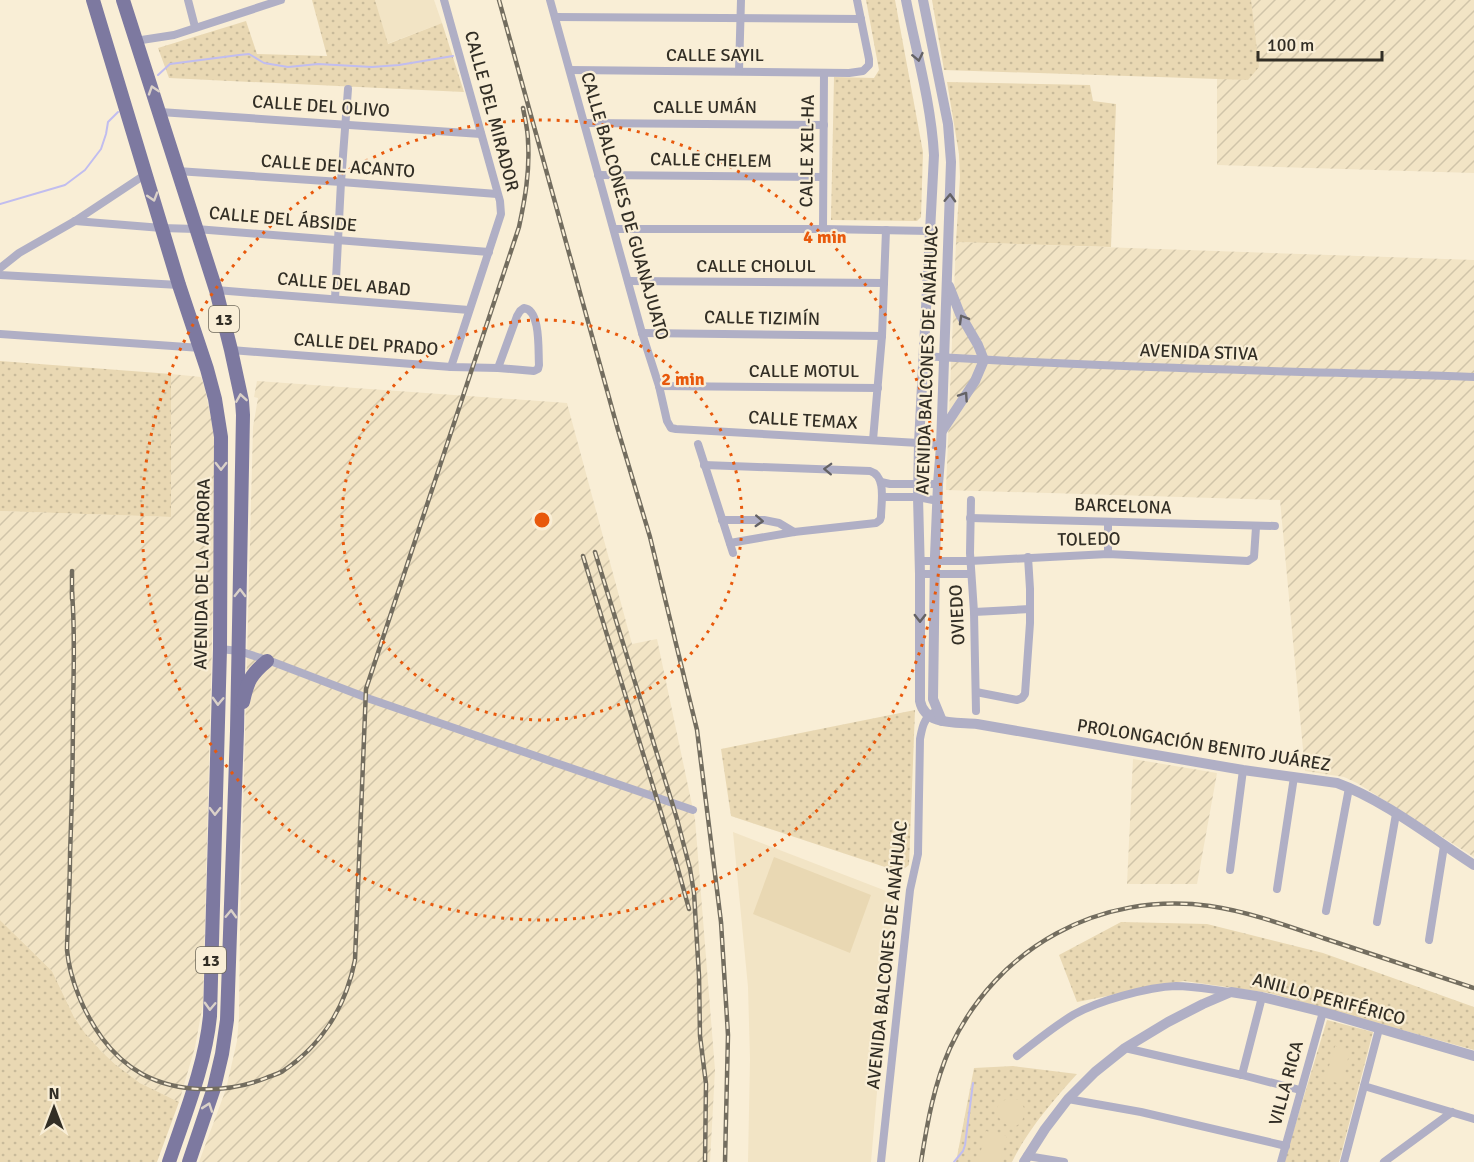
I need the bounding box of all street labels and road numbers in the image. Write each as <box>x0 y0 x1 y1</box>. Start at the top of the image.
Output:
street label: CALLE DEL MIRADOR <box>460 28 524 194</box>
street label: CALLE SAYIL <box>666 44 764 66</box>
street label: CALLE BALCONES DE GUANAJUATO <box>576 69 674 343</box>
street label: CALLE DEL OLIVO <box>252 90 390 122</box>
street label: CALLE XEL-HA <box>795 94 819 208</box>
street label: CALLE UMÁN <box>653 96 757 118</box>
street label: CALLE CHELEM <box>650 148 772 172</box>
street label: CALLE DEL ACANTO <box>260 150 416 182</box>
street label: CALLE DEL ÁBSIDE <box>208 202 358 236</box>
street label: AVENIDA BALCONES DE ANÁHUAC <box>911 225 943 495</box>
street label: CALLE CHOLUL <box>696 255 816 277</box>
street label: CALLE DEL ABAD <box>276 267 412 301</box>
road number: 13 <box>209 306 239 332</box>
street label: CALLE TIZIMÍN <box>704 306 820 330</box>
street label: CALLE DEL PRADO <box>293 328 439 360</box>
street label: AVENIDA STIVA <box>1139 339 1259 365</box>
street label: CALLE MOTUL <box>749 360 859 382</box>
street label: CALLE TEMAX <box>748 406 859 434</box>
street label: AVENIDA DE LA AURORA <box>189 478 215 670</box>
street label: BARCELONA <box>1074 493 1172 519</box>
street label: TOLEDO <box>1057 527 1121 551</box>
street label: OVIEDO <box>944 584 970 646</box>
street label: PROLONGACIÓN BENITO JUÁREZ <box>1075 714 1333 776</box>
street label: AVENIDA BALCONES DE ANÁHUAC <box>862 820 912 1090</box>
road number: 13 <box>196 947 226 973</box>
street label: ANILLO PERIFÉRICO <box>1250 968 1408 1030</box>
street label: VILLA RICA <box>1264 1038 1308 1128</box>

